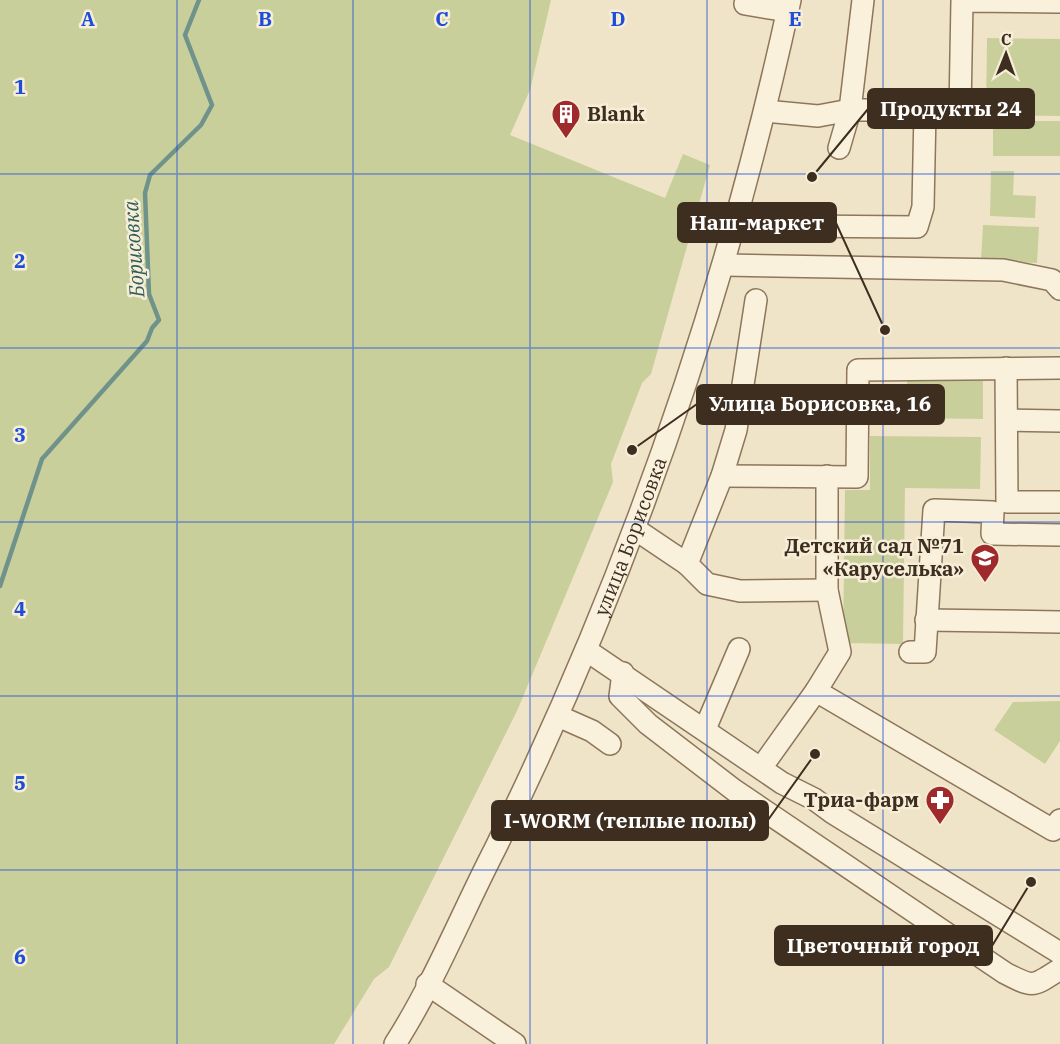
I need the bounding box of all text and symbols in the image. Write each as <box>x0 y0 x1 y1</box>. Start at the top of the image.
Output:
text: A <box>81 5 95 32</box>
text: B <box>258 5 272 32</box>
text: C <box>435 5 449 32</box>
text: D <box>610 5 626 32</box>
text: E <box>788 5 802 32</box>
north arrow <box>976 24 1036 84</box>
text: С <box>1001 29 1012 49</box>
text: 1 <box>14 73 26 100</box>
callout: Продукты 24 <box>868 89 1034 128</box>
text: Продукты 24 <box>880 94 1022 122</box>
building icon: Blank <box>550 98 582 140</box>
place label: Blank <box>587 100 645 127</box>
water label: Борисовка <box>116 199 150 300</box>
callout: Наш-маркет <box>678 203 836 242</box>
text: Наш-маркет <box>690 208 824 236</box>
text: 2 <box>14 247 26 274</box>
callout: Улица Борисовка, 16 <box>697 385 944 424</box>
text: Улица Борисовка, 16 <box>709 389 931 417</box>
text: 3 <box>14 421 26 448</box>
street label: улица Борисовка <box>587 453 672 620</box>
place label: Детский сад №71 «Каруселька» <box>784 532 964 582</box>
school or university icon: Детский сад №71 «Каруселька» <box>969 542 1001 584</box>
text: 4 <box>14 595 26 622</box>
text: 5 <box>14 769 26 796</box>
pharmacy icon: Триа-фарм <box>924 784 956 826</box>
place label: Триа-фарм <box>803 786 919 813</box>
callout: I-WORM (теплые полы) <box>492 801 768 840</box>
text: I-WORM (теплые полы) <box>504 806 756 834</box>
callout: Цветочный город <box>775 926 992 965</box>
text: Цветочный город <box>787 931 980 959</box>
text: 6 <box>14 943 26 970</box>

